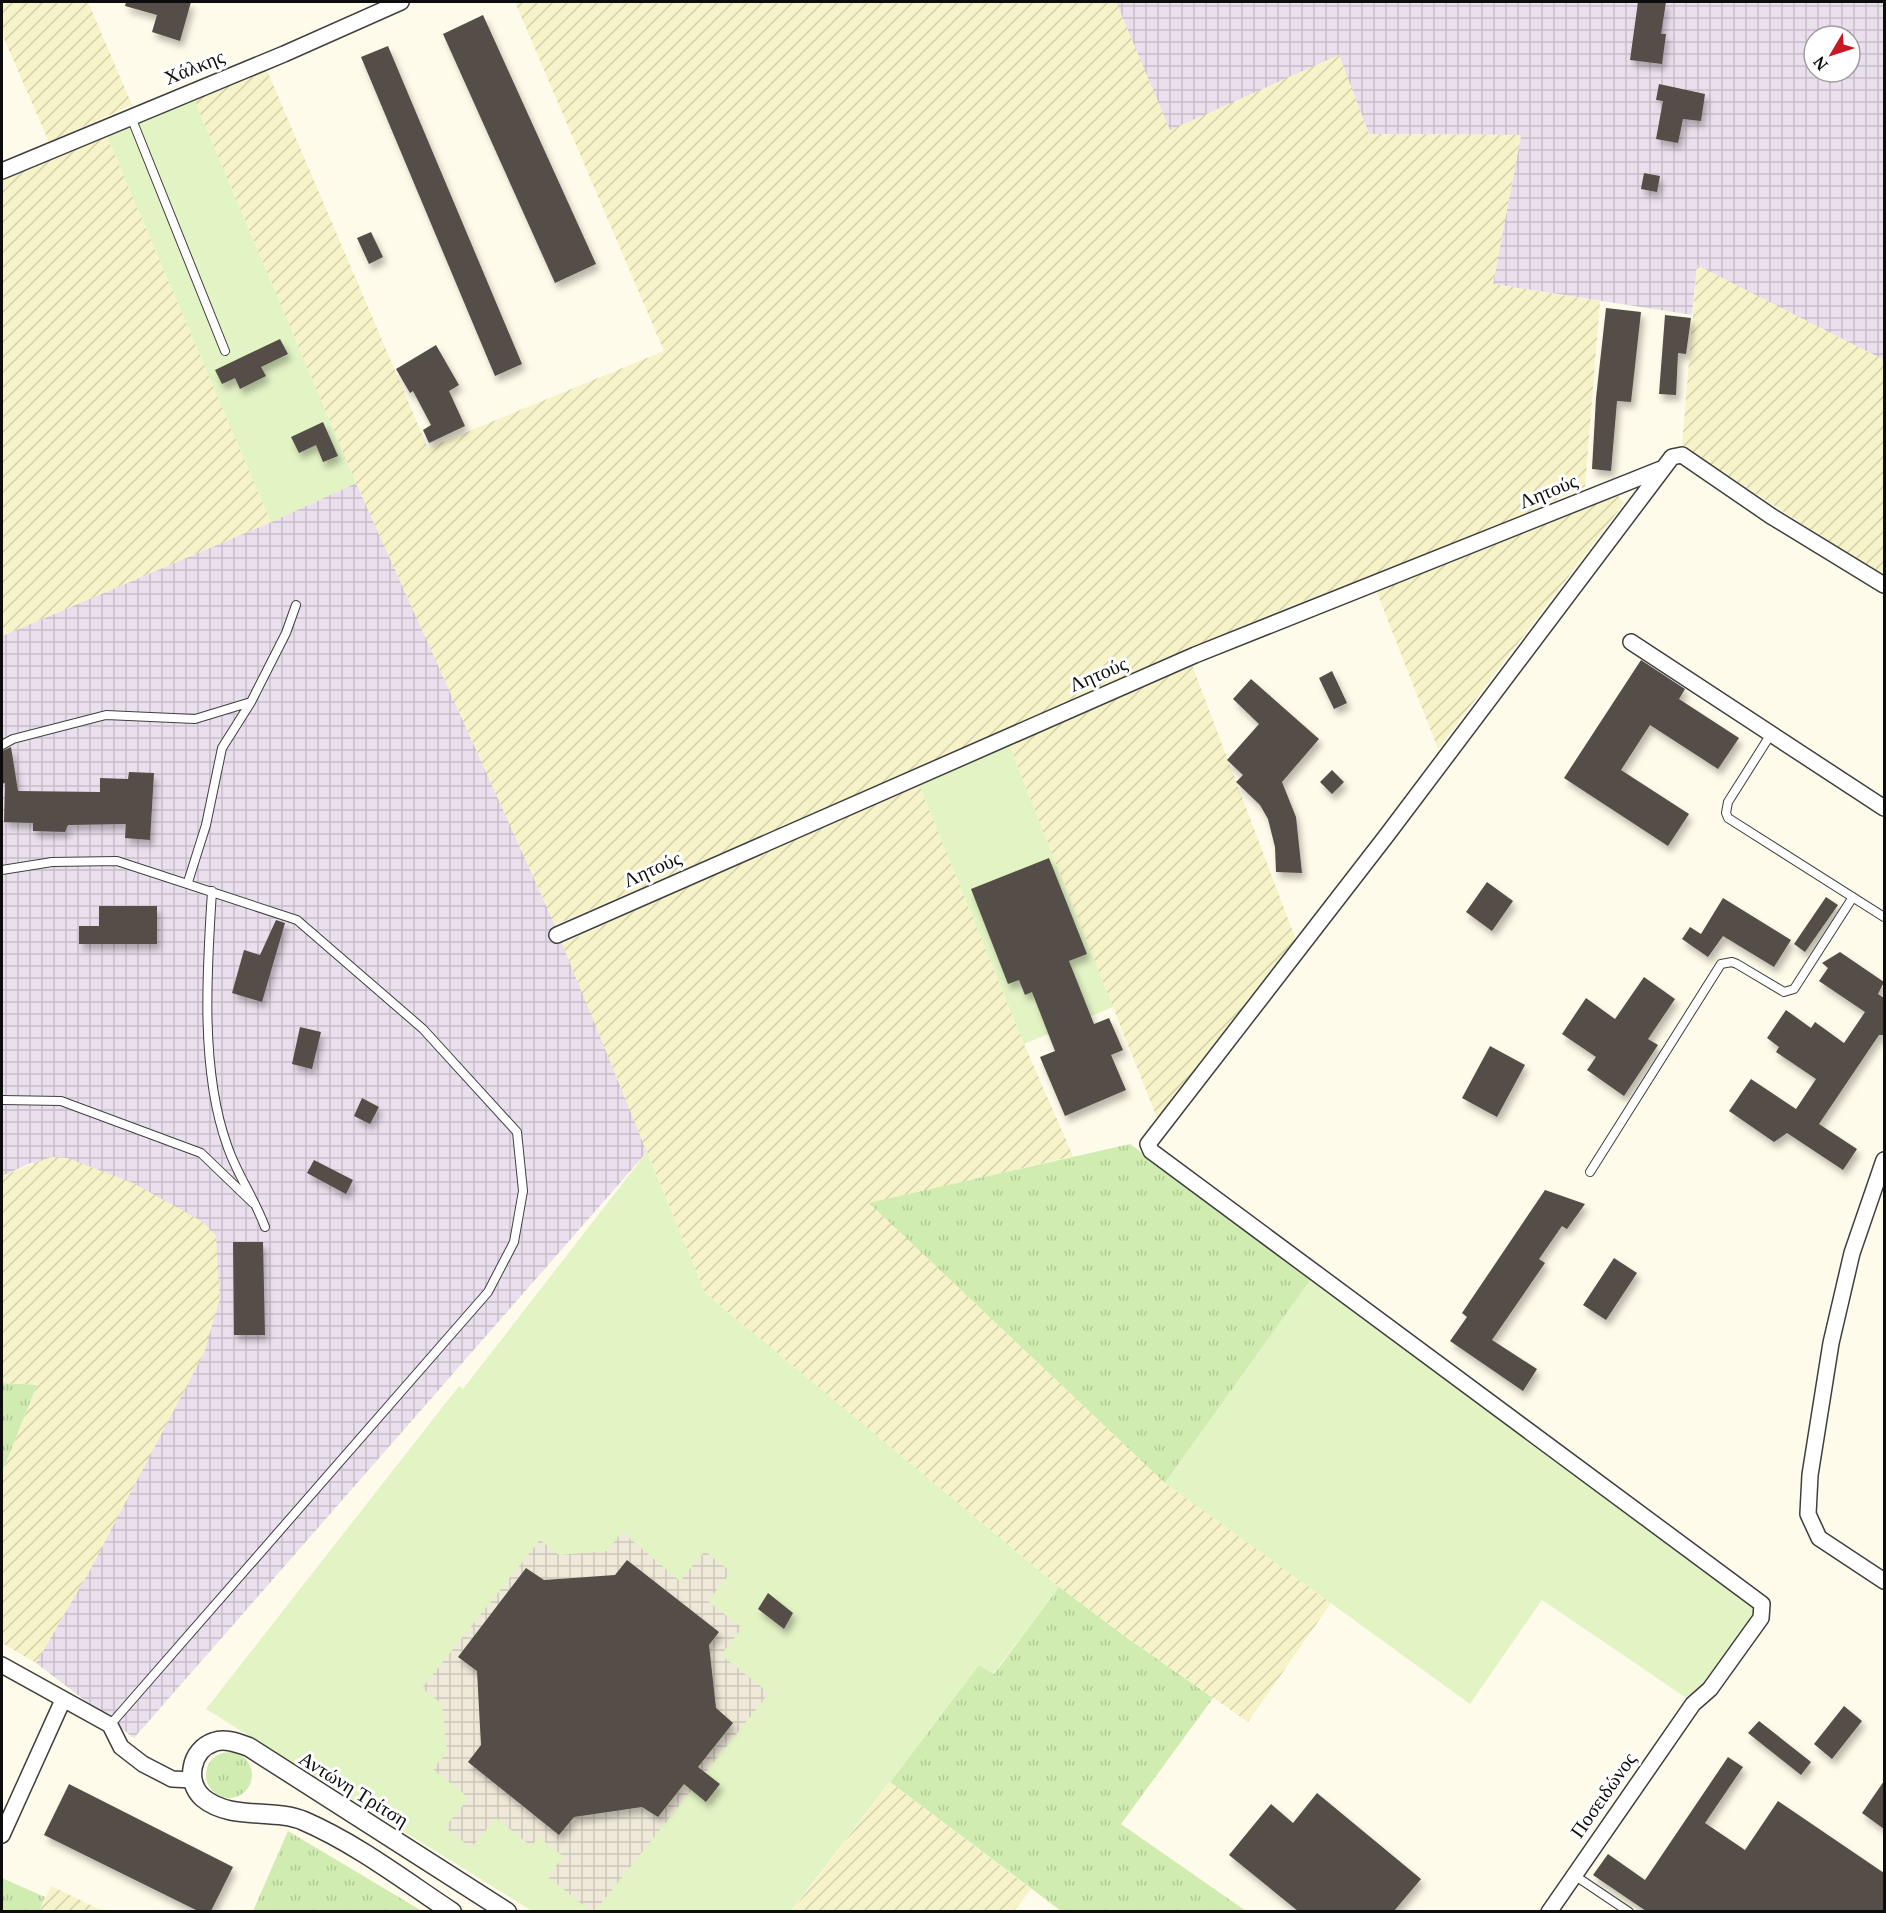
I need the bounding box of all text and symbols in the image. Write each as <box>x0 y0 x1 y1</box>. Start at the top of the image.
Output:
north arrow <box>1802 24 1862 84</box>
street label: Χάλκης <box>160 42 228 91</box>
text: N <box>1808 52 1833 75</box>
street label: Λητούς <box>1515 467 1581 514</box>
street label: Λητούς <box>1065 649 1131 698</box>
street label: Λητούς <box>619 844 685 893</box>
street label: Αντώνη Τρίτση <box>294 1744 414 1833</box>
street label: Ποσειδώνος <box>1563 1747 1642 1843</box>

